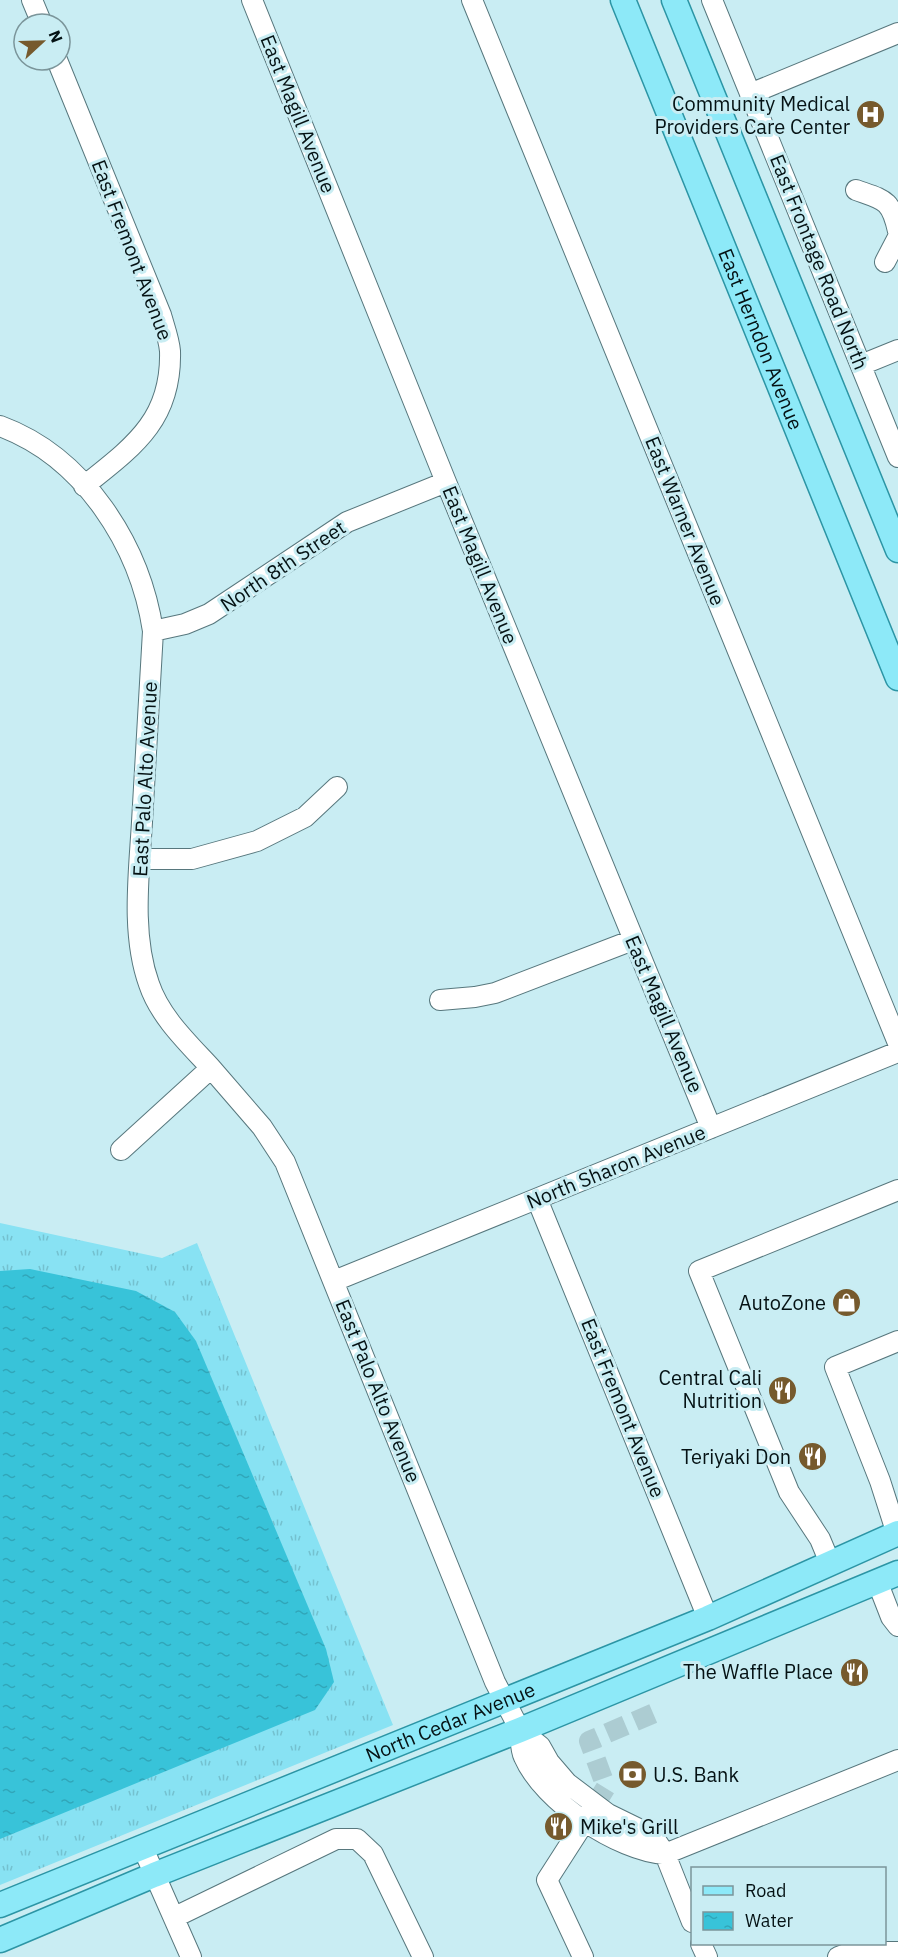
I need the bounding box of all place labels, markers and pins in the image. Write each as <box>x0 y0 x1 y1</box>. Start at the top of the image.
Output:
place label: Community Medical Providers Care Center <box>655 90 850 140</box>
hospital icon: Community Medical Providers Care Center <box>855 99 887 131</box>
shop icon: AutoZone <box>831 1287 863 1319</box>
place label: AutoZone <box>739 1289 826 1316</box>
place label: Central Cali Nutrition <box>659 1364 762 1414</box>
restaurant icon: Central Cali Nutrition <box>767 1374 799 1406</box>
restaurant icon: Teriyaki Don <box>796 1441 828 1473</box>
place label: Teriyaki Don <box>681 1443 791 1470</box>
restaurant icon: The Waffle Place <box>838 1656 870 1688</box>
place label: The Waffle Place <box>683 1658 833 1685</box>
bank icon: U.S. Bank <box>616 1759 648 1791</box>
place label: U.S. Bank <box>653 1761 739 1788</box>
restaurant icon: Mike's Grill <box>543 1811 575 1843</box>
place label: Mike's Grill <box>580 1813 678 1840</box>

